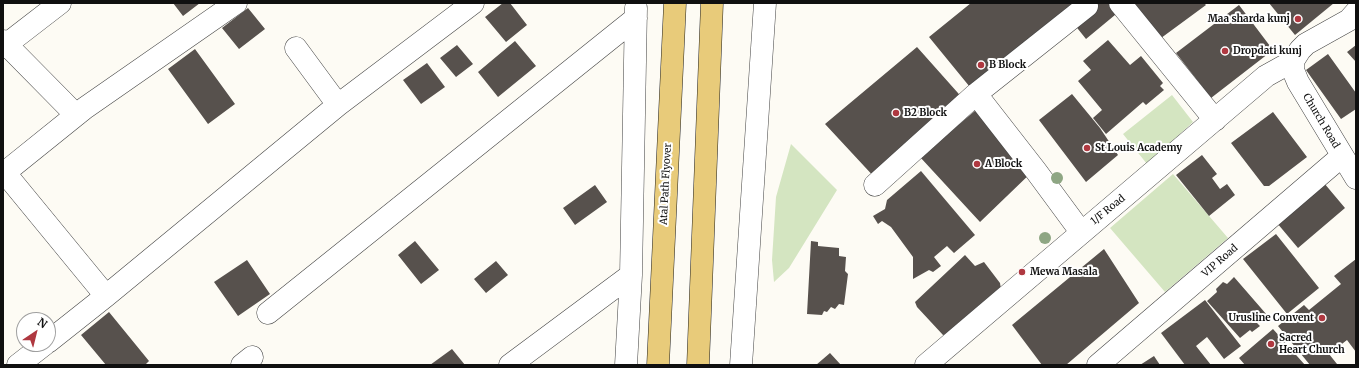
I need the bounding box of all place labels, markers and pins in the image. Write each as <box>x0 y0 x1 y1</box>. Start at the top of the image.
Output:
place label: Maa sharda kunj <box>1208 13 1290 25</box>
marker: Maa sharda kunj <box>1293 14 1303 24</box>
place label: Dropdati kunj <box>1233 45 1302 57</box>
marker: Dropdati kunj <box>1220 46 1230 56</box>
place label: B Block <box>989 59 1026 71</box>
marker: B Block <box>976 60 986 70</box>
place label: B2 Block <box>904 107 947 119</box>
marker: B2 Block <box>891 108 901 118</box>
place label: St Louis Academy <box>1095 142 1182 154</box>
marker: St Louis Academy <box>1082 143 1092 153</box>
place label: A Block <box>985 158 1022 170</box>
marker: A Block <box>972 159 982 169</box>
place label: Mewa Masala <box>1030 266 1098 278</box>
marker: Mewa Masala <box>1017 267 1027 277</box>
place label: Urusline Convent <box>1229 312 1314 324</box>
marker: Urusline Convent <box>1317 313 1327 323</box>
place label: Sacred Heart Church <box>1279 332 1345 356</box>
marker: Sacred Heart Church <box>1266 339 1276 349</box>

